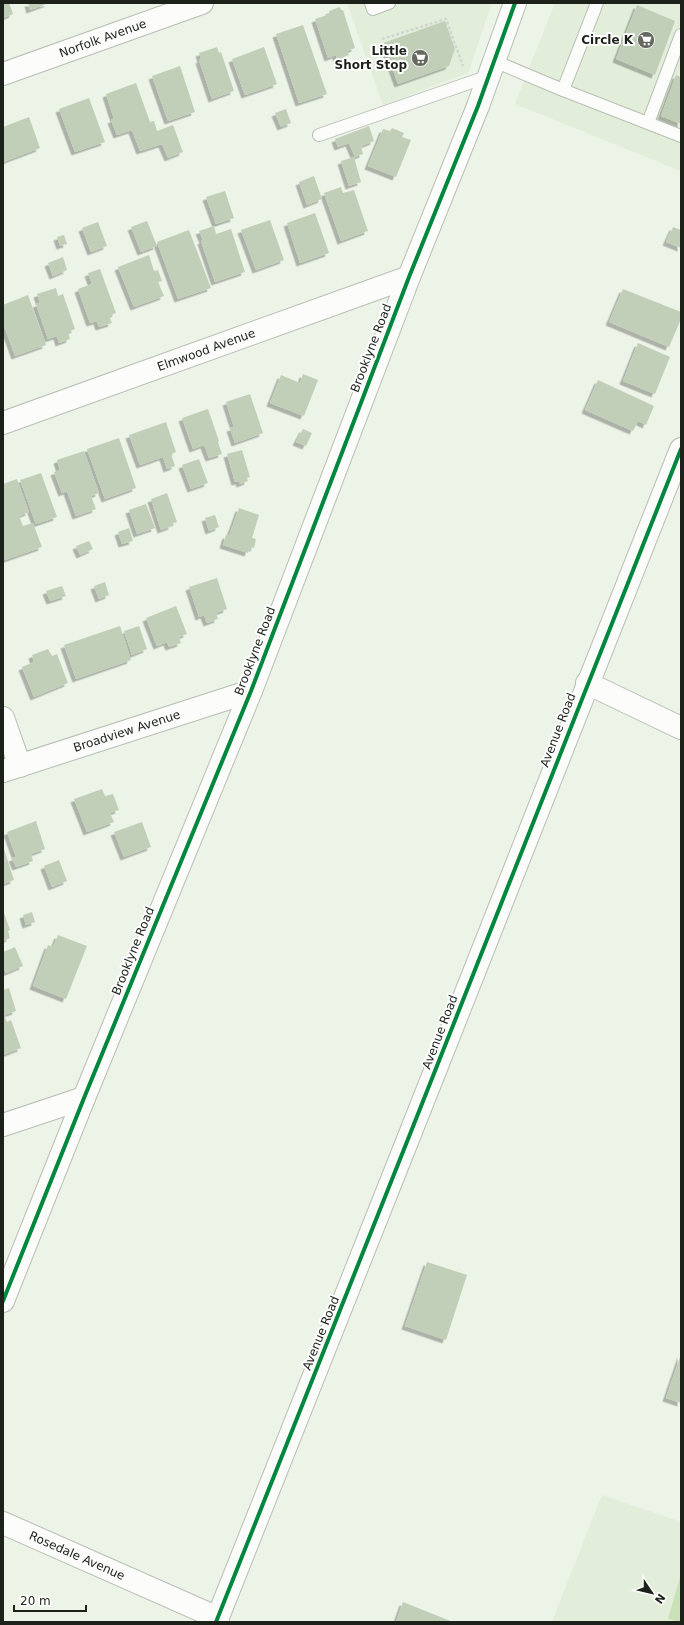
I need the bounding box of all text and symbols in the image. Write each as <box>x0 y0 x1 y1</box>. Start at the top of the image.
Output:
street label: Norfolk Avenue <box>57 16 148 60</box>
supermarket icon: Circle K <box>636 30 656 50</box>
place label: Circle K <box>581 33 634 47</box>
place label: Little Short Stop <box>335 44 407 72</box>
supermarket icon: Little Short Stop <box>410 48 430 68</box>
street label: Brooklyne Road <box>348 302 394 394</box>
street label: Elmwood Avenue <box>155 326 257 374</box>
street label: Brooklyne Road <box>232 605 278 697</box>
street label: Avenue Road <box>537 691 579 769</box>
street label: Broadview Avenue <box>72 707 182 755</box>
street label: Brooklyne Road <box>109 905 157 997</box>
street label: Avenue Road <box>419 993 461 1071</box>
street label: Avenue Road <box>300 1294 342 1372</box>
street label: Rosedale Avenue <box>27 1529 127 1583</box>
north arrow <box>632 1573 672 1613</box>
scale bar <box>14 1587 86 1613</box>
text: N <box>652 1591 668 1606</box>
text: 20 m <box>20 1594 51 1608</box>

